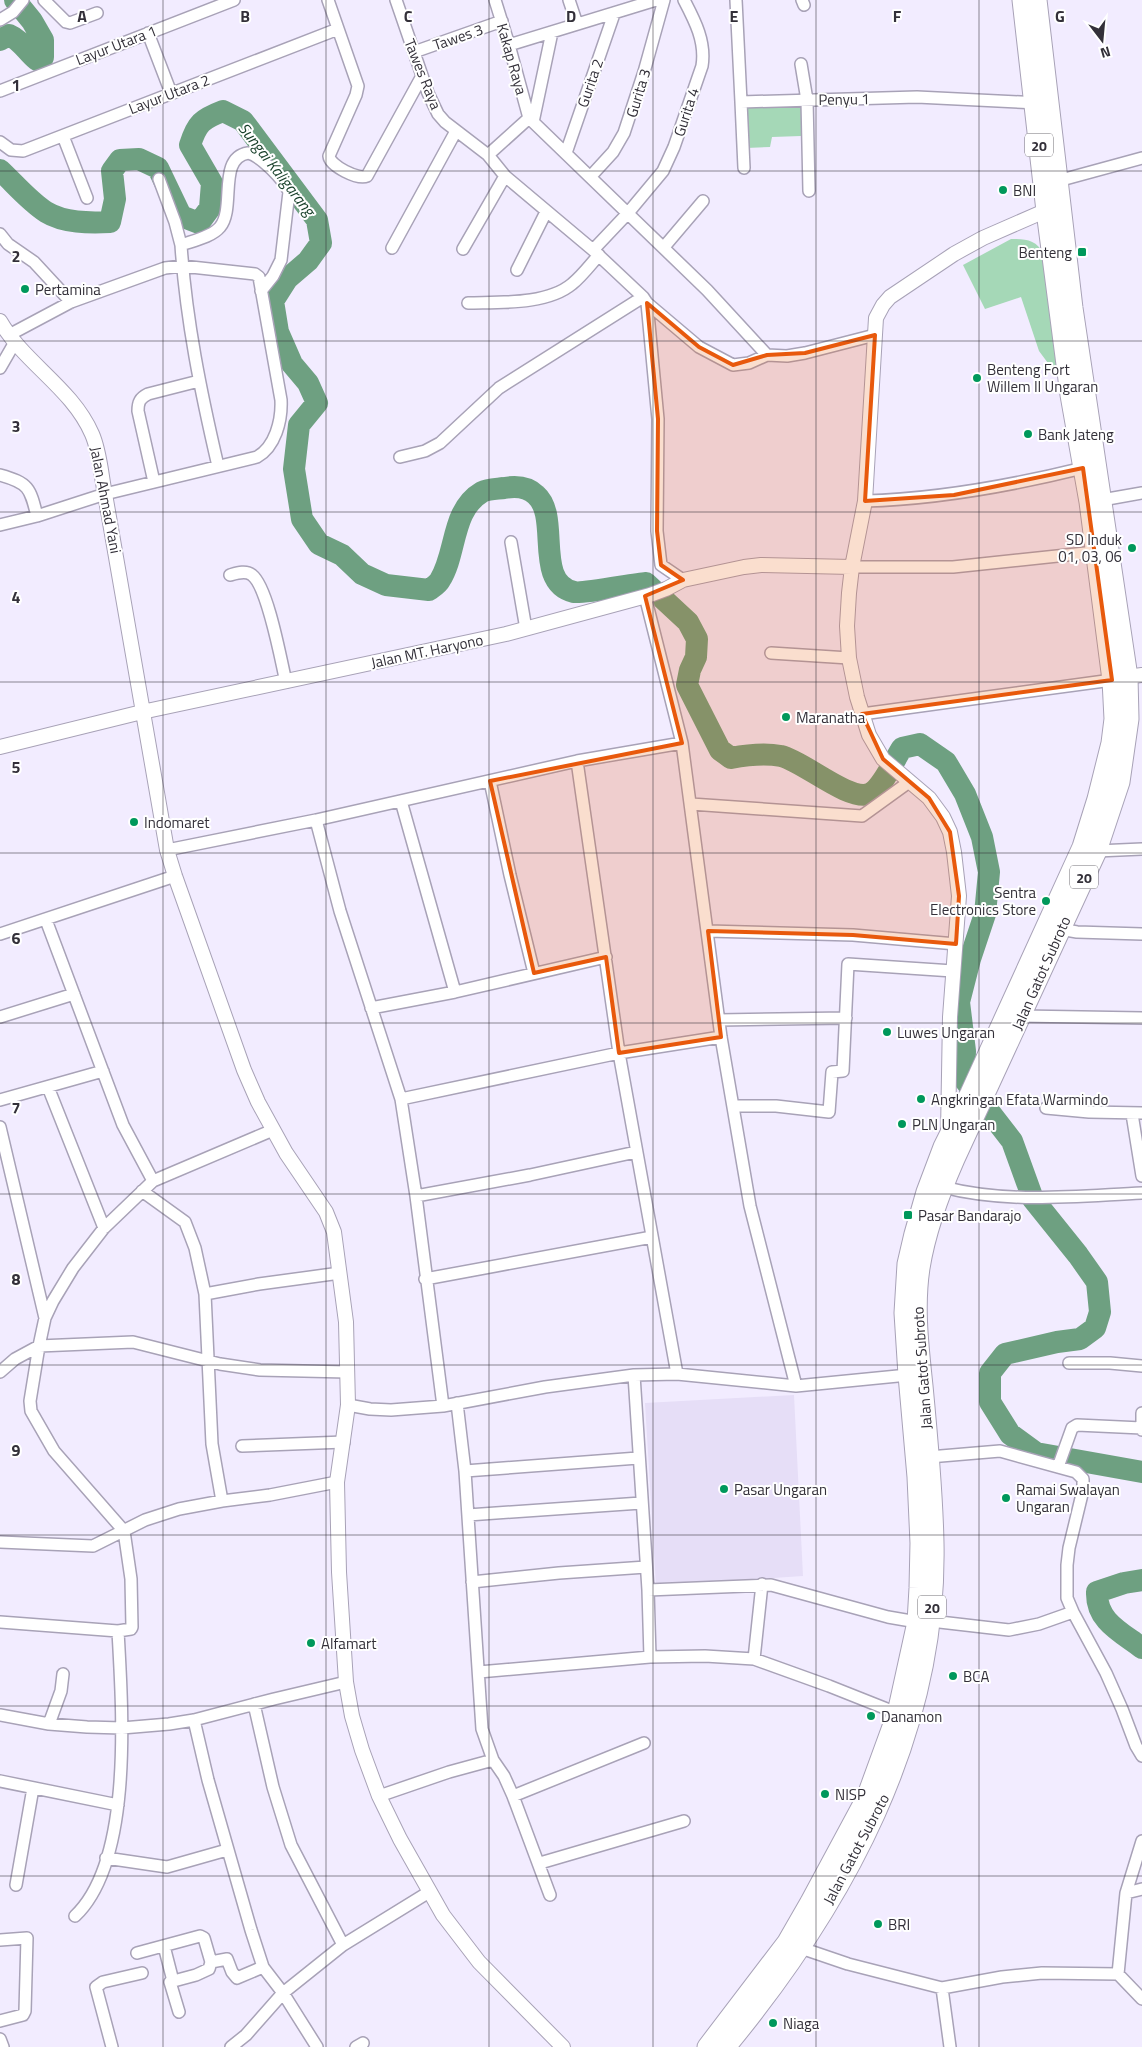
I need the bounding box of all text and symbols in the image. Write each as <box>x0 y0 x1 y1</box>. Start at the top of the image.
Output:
text: A <box>77 4 87 28</box>
text: B <box>240 4 250 28</box>
text: C <box>404 4 413 28</box>
text: D <box>566 4 576 28</box>
text: E <box>730 4 739 28</box>
text: F <box>893 4 902 28</box>
text: G <box>1055 4 1065 28</box>
north arrow <box>1077 15 1127 65</box>
street label: Tawes 3 <box>430 18 486 56</box>
street label: Layur Utara 1 <box>72 19 160 71</box>
street label: Kakap Raya <box>491 21 533 98</box>
street label: Tawes Raya <box>398 35 448 113</box>
text: N <box>1098 42 1113 64</box>
street label: Gurita 2 <box>571 56 609 110</box>
street label: Gurita 3 <box>620 66 656 120</box>
street label: Layur Utara 2 <box>125 68 213 120</box>
text: 1 <box>12 73 20 97</box>
street label: Gurita 4 <box>667 85 705 139</box>
street label: Penyu 1 <box>818 87 870 111</box>
water label: Sungai Kaligarang <box>233 117 323 223</box>
road number: 20 <box>1025 134 1053 156</box>
place label: BNI <box>1013 179 1036 202</box>
marker: BNI <box>997 184 1009 196</box>
place label: Benteng <box>1019 241 1072 264</box>
text: 2 <box>12 244 20 268</box>
marker: Benteng <box>1076 246 1088 258</box>
place label: Pertamina <box>35 278 101 301</box>
marker: Pertamina <box>19 283 31 295</box>
place label: Benteng Fort Willem II Ungaran <box>987 358 1098 398</box>
marker: Benteng Fort Willem II Ungaran <box>971 372 983 384</box>
text: 3 <box>12 414 20 438</box>
place label: Bank Jateng <box>1038 423 1114 446</box>
marker: Bank Jateng <box>1022 428 1034 440</box>
street label: Jalan Ahmad Yani <box>84 445 128 555</box>
place label: SD Induk 01, 03, 06 <box>1058 528 1122 568</box>
marker: SD Induk 01, 03, 06 <box>1126 542 1138 554</box>
text: 4 <box>12 585 21 609</box>
street label: Jalan MT. Haryono <box>369 628 485 674</box>
place label: Maranatha <box>796 706 866 729</box>
marker: Maranatha <box>780 711 792 723</box>
text: 5 <box>12 755 21 779</box>
place label: Indomaret <box>144 811 210 834</box>
marker: Indomaret <box>128 816 140 828</box>
road number: 20 <box>1070 866 1098 889</box>
place label: Sentra Electronics Store <box>930 881 1036 921</box>
marker: Sentra Electronics Store <box>1040 895 1052 907</box>
street label: Jalan Gatot Subroto <box>1006 912 1076 1034</box>
text: 6 <box>12 926 21 950</box>
place label: Luwes Ungaran <box>897 1021 995 1044</box>
marker: Luwes Ungaran <box>881 1026 893 1038</box>
place label: Angkringan Efata Warmindo <box>931 1088 1108 1111</box>
marker: Angkringan Efata Warmindo <box>915 1093 927 1105</box>
text: 7 <box>12 1096 20 1120</box>
place label: PLN Ungaran <box>912 1113 995 1136</box>
marker: PLN Ungaran <box>896 1118 908 1130</box>
place label: Pasar Bandarajo <box>918 1204 1022 1227</box>
marker: Pasar Bandarajo <box>902 1209 914 1221</box>
text: 8 <box>12 1267 21 1291</box>
street label: Jalan Gatot Subroto <box>906 1306 938 1430</box>
text: 9 <box>12 1438 21 1462</box>
place label: Pasar Ungaran <box>734 1478 827 1501</box>
place label: Ramai Swalayan Ungaran <box>1016 1478 1120 1518</box>
marker: Pasar Ungaran <box>718 1483 730 1495</box>
marker: Ramai Swalayan Ungaran <box>1000 1492 1012 1504</box>
road number: 20 <box>918 1595 946 1618</box>
place label: Alfamart <box>321 1632 377 1655</box>
marker: Alfamart <box>305 1637 317 1649</box>
place label: BCA <box>963 1665 989 1688</box>
marker: BCA <box>947 1670 959 1682</box>
place label: Danamon <box>881 1705 942 1728</box>
marker: Danamon <box>865 1710 877 1722</box>
place label: NISP <box>835 1783 866 1806</box>
marker: NISP <box>819 1788 831 1800</box>
street label: Jalan Gatot Subroto <box>817 1789 895 1909</box>
place label: BRI <box>888 1913 910 1936</box>
marker: BRI <box>872 1918 884 1930</box>
place label: Niaga <box>783 2012 820 2035</box>
marker: Niaga <box>767 2017 779 2029</box>

